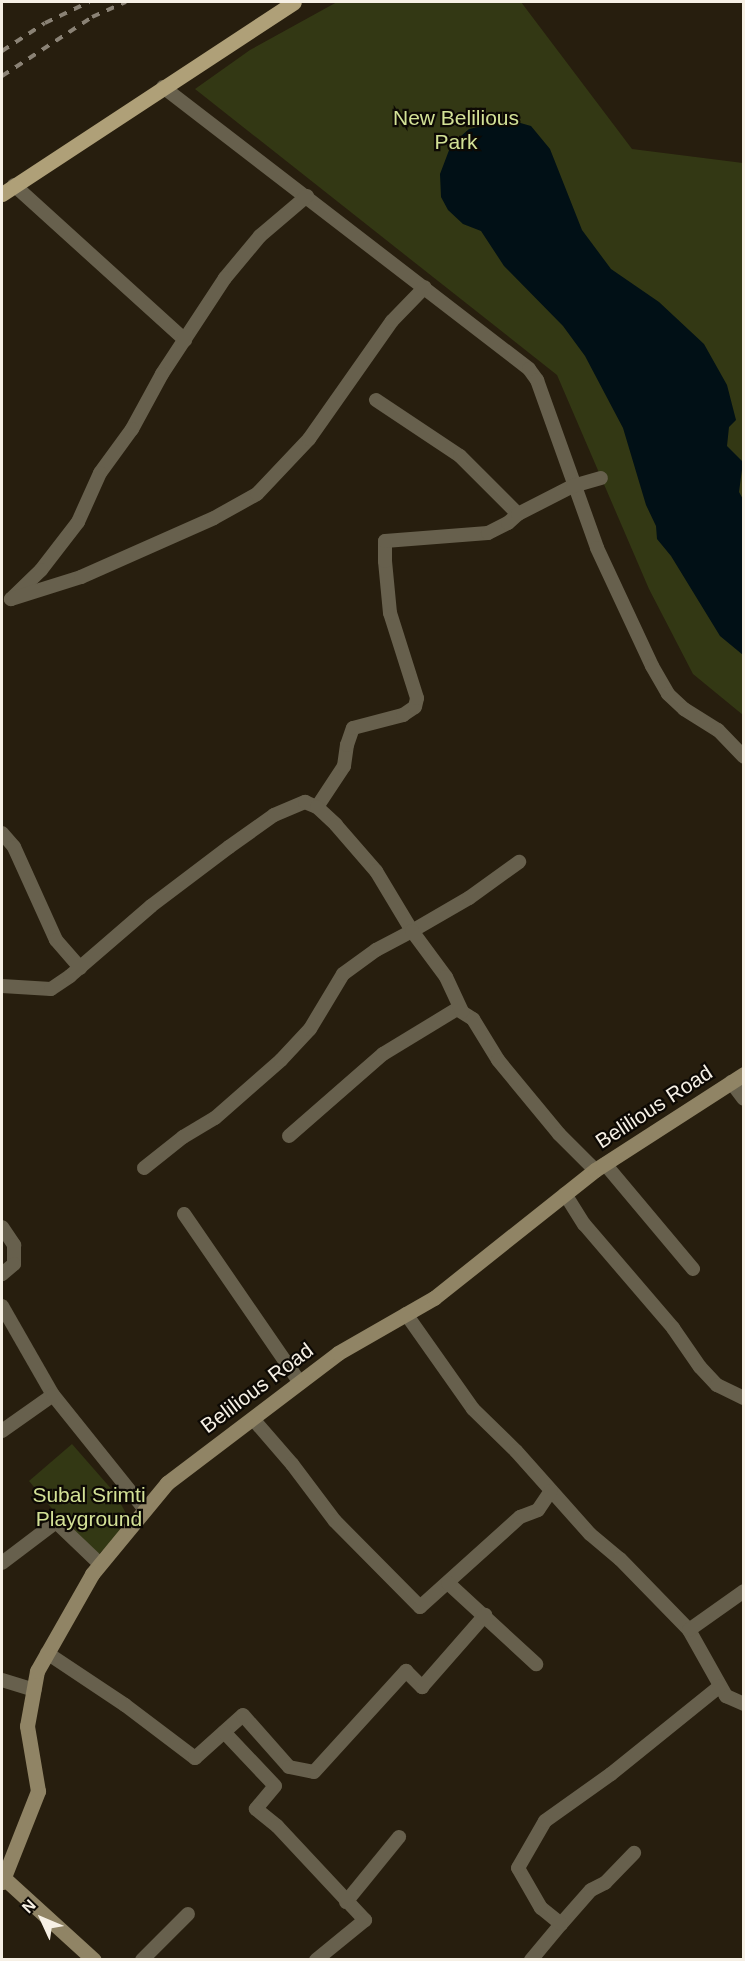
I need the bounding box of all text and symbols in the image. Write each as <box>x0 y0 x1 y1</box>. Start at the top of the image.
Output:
park label: New Belilious Park <box>393 105 519 155</box>
street label: Belilious Road <box>591 1060 717 1154</box>
street label: Belilious Road <box>196 1338 318 1438</box>
park label: Subal Srimti Playground <box>32 1482 146 1532</box>
north arrow <box>12 1889 72 1949</box>
text: N <box>19 1896 39 1916</box>

